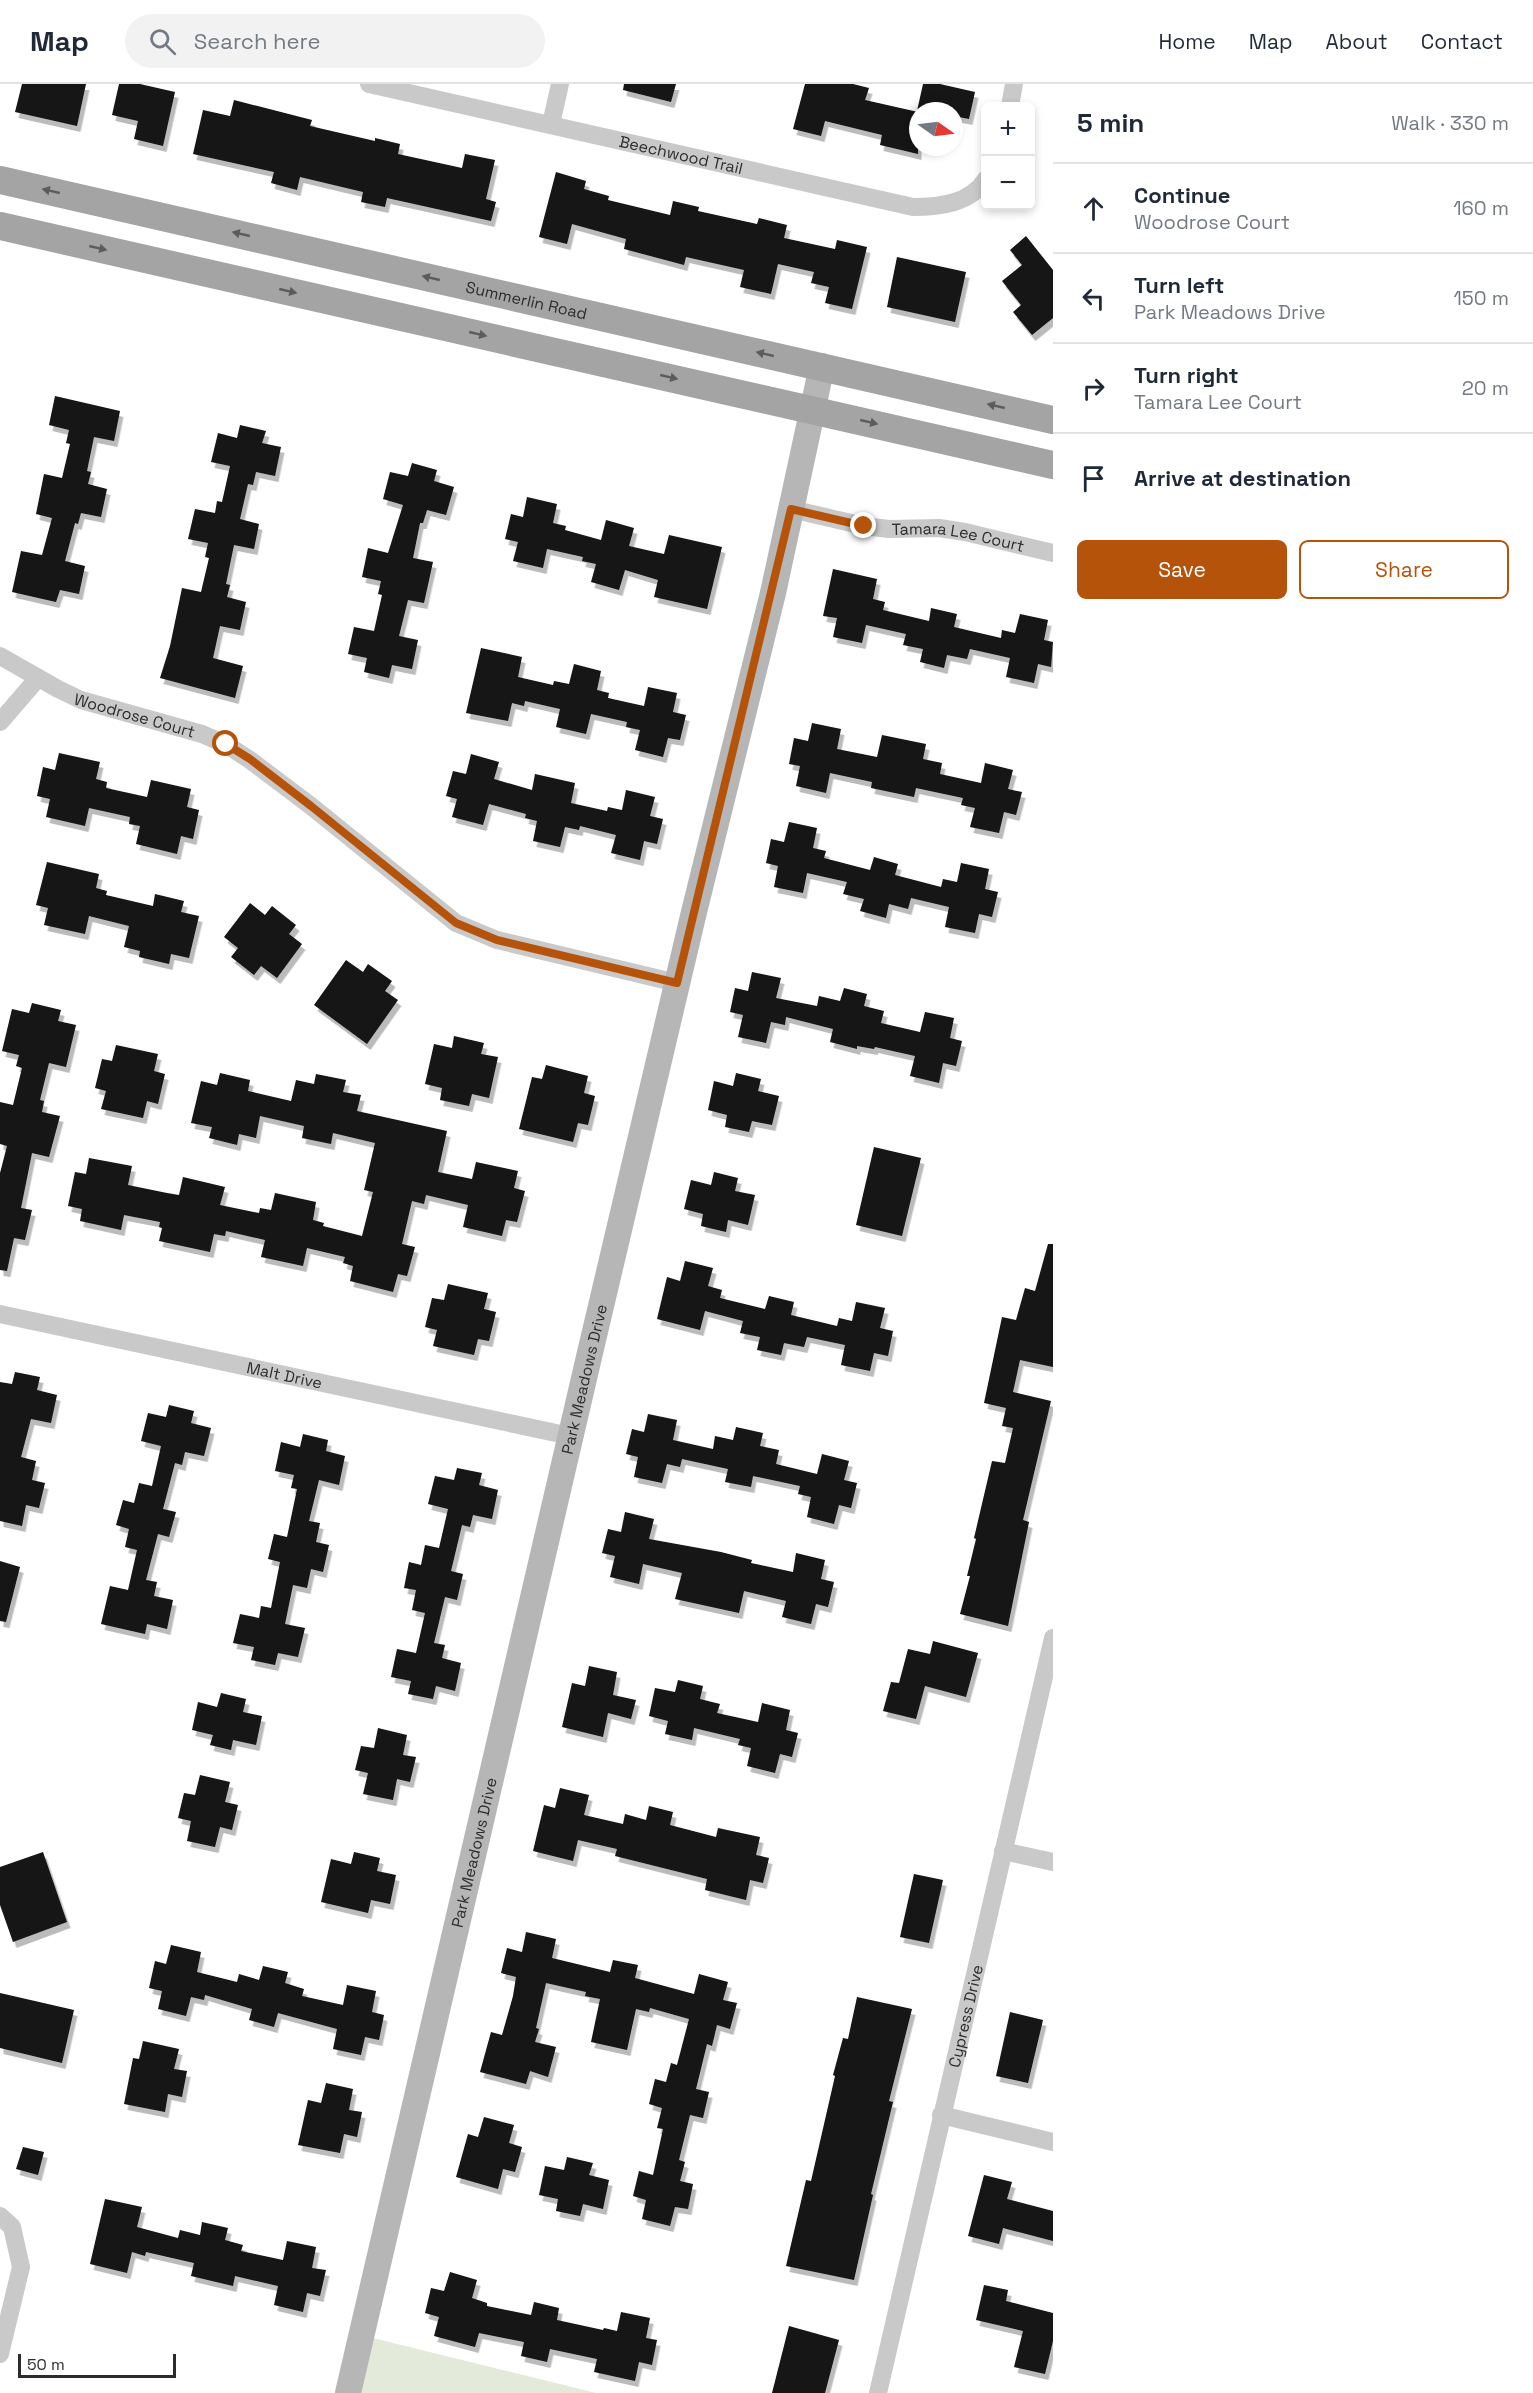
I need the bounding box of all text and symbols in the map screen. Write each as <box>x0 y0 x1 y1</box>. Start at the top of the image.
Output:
search box <box>125 14 545 68</box>
text: Map <box>30 23 89 59</box>
icon: search <box>146 25 179 58</box>
text: Search here <box>194 27 321 55</box>
text: Home <box>1158 28 1216 55</box>
text: Map <box>1249 28 1293 55</box>
text: About <box>1326 28 1388 55</box>
text: Contact <box>1421 28 1503 55</box>
north arrow <box>909 102 963 156</box>
map controls <box>981 102 1035 210</box>
button: + <box>981 102 1035 156</box>
text: 5 min <box>1077 106 1144 140</box>
text: Walk · 330 m <box>1391 110 1509 136</box>
street label: Beechwood Trail <box>617 130 745 179</box>
button: − <box>981 156 1035 210</box>
text: Continue <box>1134 181 1230 209</box>
one-way arrow <box>42 186 60 196</box>
icon: ahead <box>1077 192 1110 225</box>
text: 160 m <box>1453 195 1509 221</box>
text: Woodrose Court <box>1134 209 1290 235</box>
one-way arrow <box>232 229 250 239</box>
one-way arrow <box>89 244 108 253</box>
text: Turn left <box>1134 271 1224 299</box>
one-way arrow <box>422 272 441 282</box>
street label: Summerlin Road <box>464 276 589 324</box>
icon: left <box>1077 282 1110 315</box>
text: 150 m <box>1454 285 1509 311</box>
one-way arrow <box>279 287 298 296</box>
text: Park Meadows Drive <box>1134 299 1326 325</box>
one-way arrow <box>469 330 488 339</box>
one-way arrow <box>756 348 774 358</box>
text: Turn right <box>1134 361 1239 389</box>
icon: right <box>1077 372 1110 405</box>
one-way arrow <box>659 373 678 382</box>
text: 20 m <box>1462 375 1509 401</box>
text: Tamara Lee Court <box>1134 389 1302 415</box>
one-way arrow <box>987 401 1005 411</box>
one-way arrow <box>860 418 878 428</box>
icon: arrive <box>1077 462 1110 495</box>
text: Arrive at destination <box>1134 464 1351 492</box>
route end <box>850 512 876 538</box>
street label: Tamara Lee Court <box>891 517 1027 556</box>
button: Save <box>1077 540 1287 599</box>
button: Share <box>1299 540 1509 599</box>
street label: Woodrose Court <box>72 688 198 742</box>
route start <box>212 730 238 756</box>
street label: Park Meadows Drive <box>556 1302 612 1456</box>
street label: Malt Drive <box>245 1357 324 1393</box>
street label: Park Meadows Drive <box>446 1775 501 1930</box>
street label: Cypress Drive <box>943 1962 987 2070</box>
scale bar <box>18 2351 176 2378</box>
text: 50 m <box>27 2354 65 2375</box>

